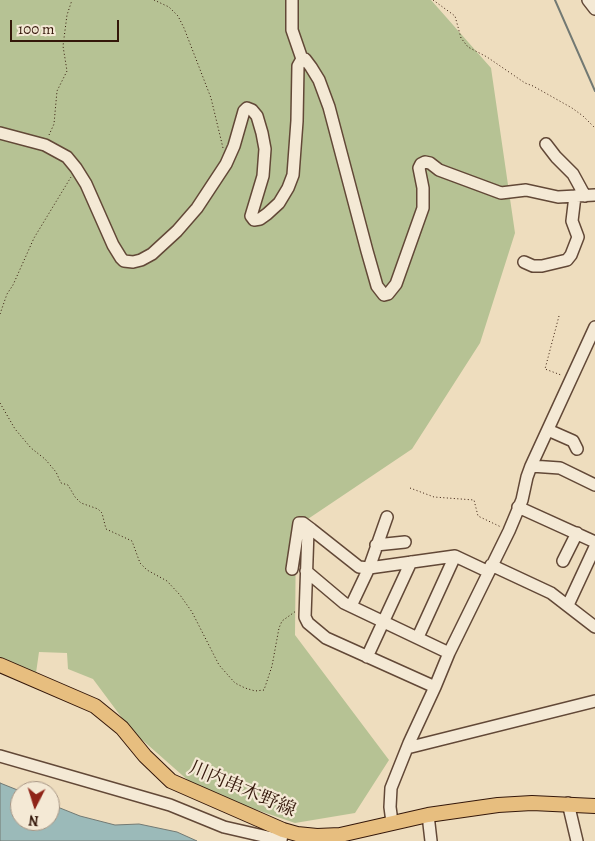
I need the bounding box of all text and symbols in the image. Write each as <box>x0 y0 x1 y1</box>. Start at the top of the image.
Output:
scale bar <box>12 10 121 42</box>
text: 100 m <box>18 19 55 39</box>
street label: 川内串木野線 <box>185 757 299 823</box>
north arrow <box>10 781 60 831</box>
text: N <box>28 811 40 830</box>

